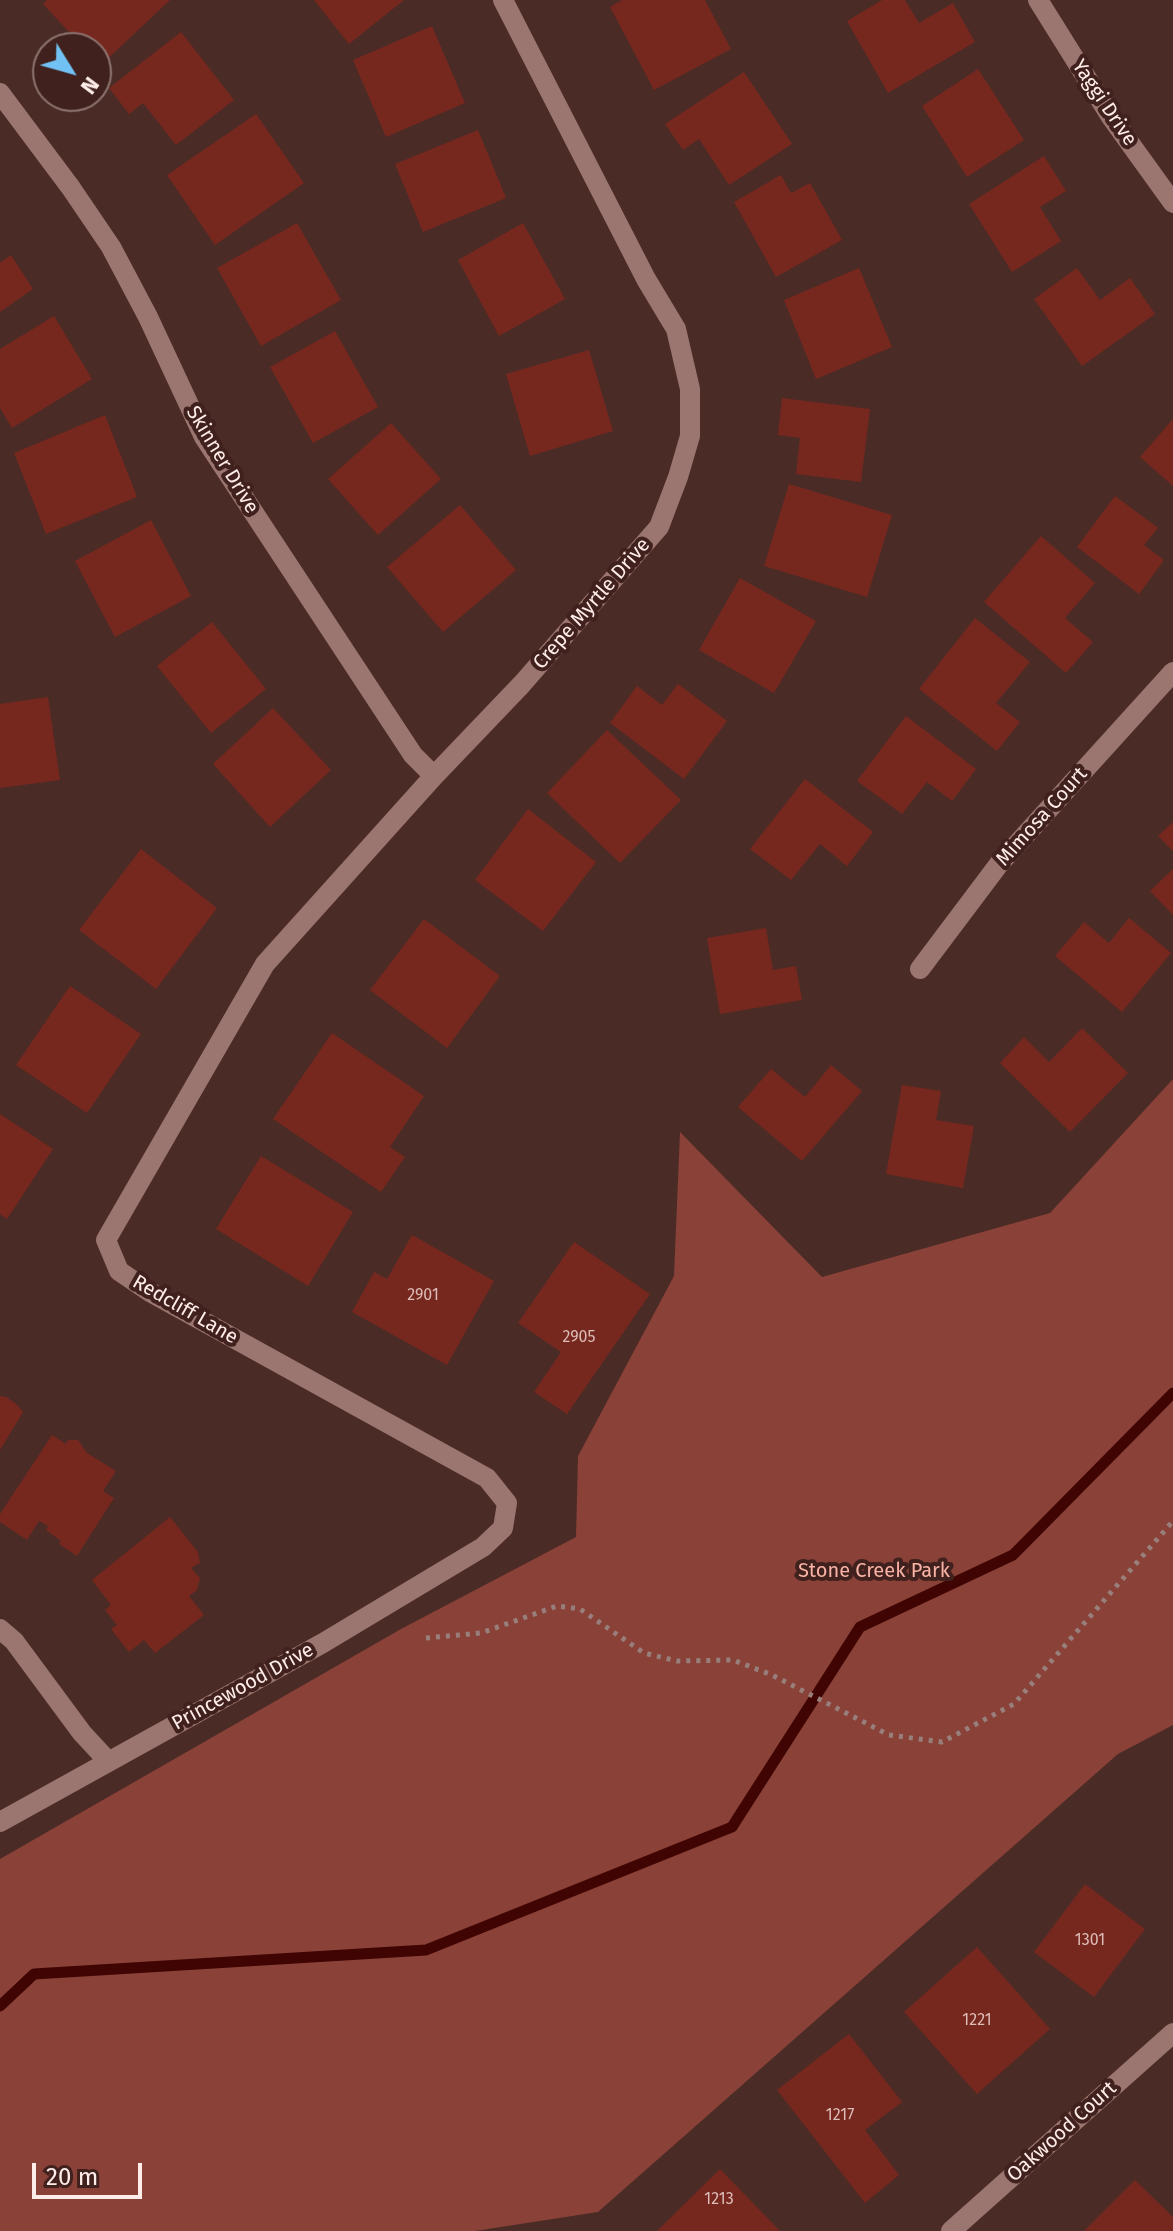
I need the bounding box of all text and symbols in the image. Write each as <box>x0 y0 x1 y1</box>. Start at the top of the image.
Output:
north arrow <box>32 32 112 112</box>
street label: Yaggi Drive <box>1066 55 1142 151</box>
text: N <box>75 72 105 99</box>
street label: Skinner Drive <box>181 402 263 518</box>
street label: Crepe Myrtle Drive <box>528 533 656 675</box>
street label: Mimosa Court <box>991 763 1093 871</box>
street label: Redcliff Lane <box>128 1270 242 1350</box>
house number: 2901 <box>407 1286 439 1306</box>
house number: 2905 <box>562 1328 596 1348</box>
park label: Stone Creek Park <box>798 1559 950 1583</box>
street label: Princewood Drive <box>168 1638 318 1736</box>
house number: 1301 <box>1075 1931 1105 1951</box>
house number: 1221 <box>962 2011 992 2031</box>
street label: Oakwood Court <box>1002 2077 1122 2187</box>
house number: 1217 <box>826 2106 854 2126</box>
scale bar <box>36 2147 146 2197</box>
text: 20 m <box>46 2163 98 2191</box>
house number: 1213 <box>704 2190 734 2210</box>

